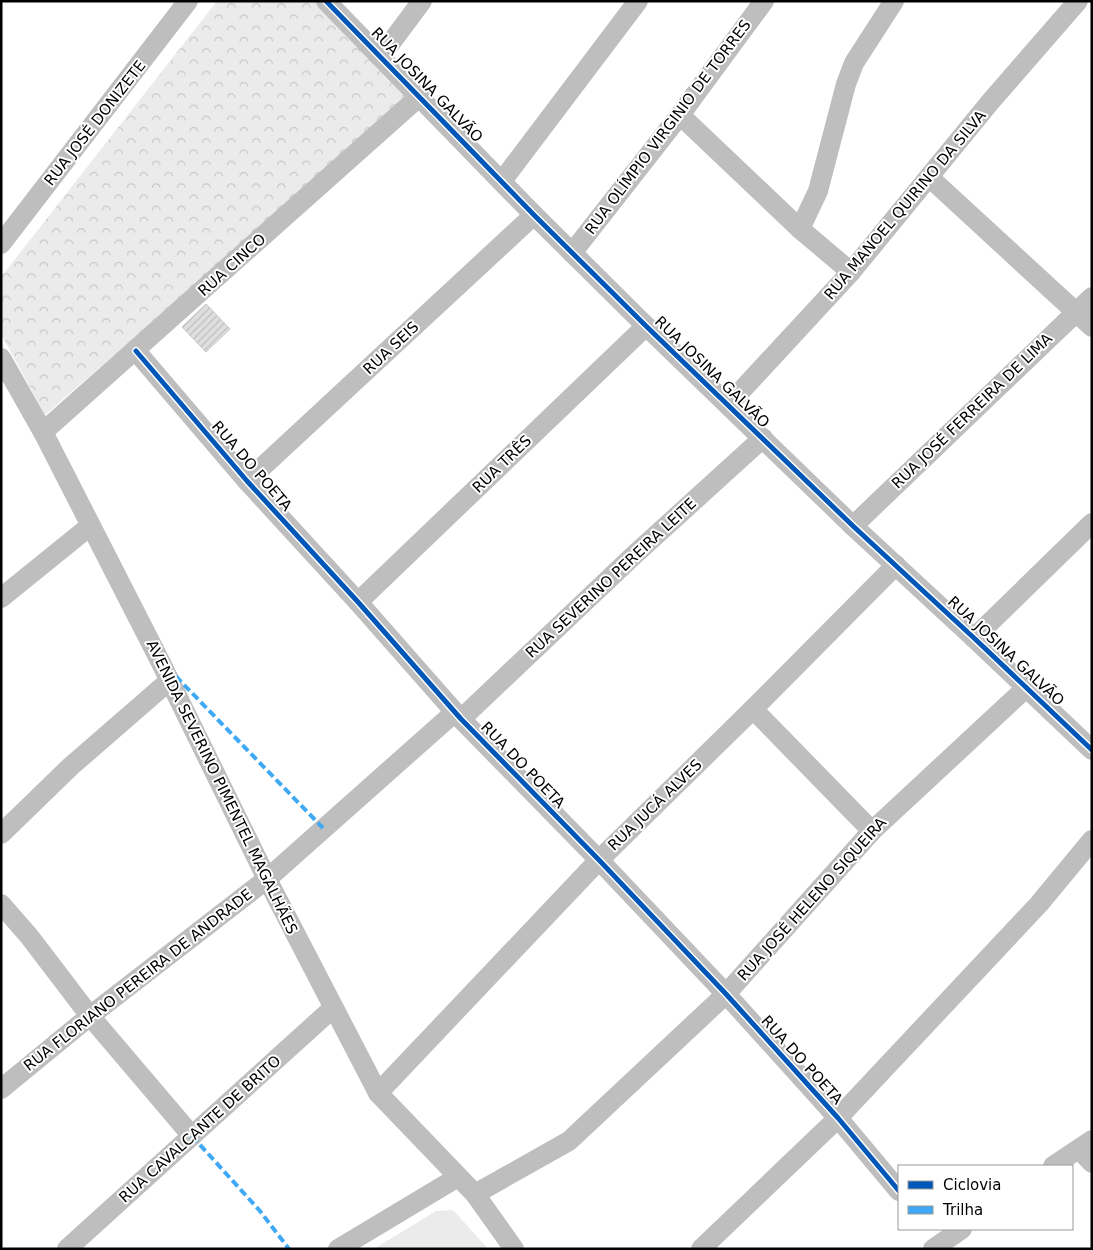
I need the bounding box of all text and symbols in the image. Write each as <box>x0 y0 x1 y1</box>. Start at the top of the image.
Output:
street label: RUA OLÍMPIO VIRGINIO DE TORRES <box>581 16 755 238</box>
street label: RUA JOSINA GALVÃO <box>368 23 487 146</box>
street label: RUA JOSÉ DONIZETE <box>40 56 149 189</box>
street label: RUA MANOEL QUIRINO DA SILVA <box>820 106 990 303</box>
street label: RUA CINCO <box>194 230 270 300</box>
street label: RUA JOSINA GALVÃO <box>651 312 774 431</box>
street label: RUA SEIS <box>359 318 423 378</box>
street label: RUA JOSÉ FERREIRA DE LIMA <box>887 328 1056 492</box>
street label: RUA DO POETA <box>208 417 296 515</box>
street label: RUA TRÊS <box>468 431 535 497</box>
street label: RUA SEVERINO PEREIRA LEITE <box>522 494 700 662</box>
street label: RUA JOSINA GALVÃO <box>944 592 1069 710</box>
street label: AVENIDA SEVERINO PIMENTEL MAGALHÃES <box>143 637 302 937</box>
street label: RUA DO POETA <box>477 718 569 812</box>
street label: RUA JUCÁ ALVES <box>604 755 706 854</box>
street label: RUA JOSÉ HELENO SIQUEIRA <box>733 812 891 984</box>
street label: RUA FLORIANO PEREIRA DE ANDRADE <box>20 885 256 1075</box>
street label: RUA DO POETA <box>757 1012 847 1109</box>
street label: RUA CAVALCANTE DE BRITO <box>115 1052 285 1206</box>
legend <box>898 1165 1073 1230</box>
text: Ciclovia <box>943 1176 1001 1194</box>
text: Trilha <box>942 1201 983 1219</box>

